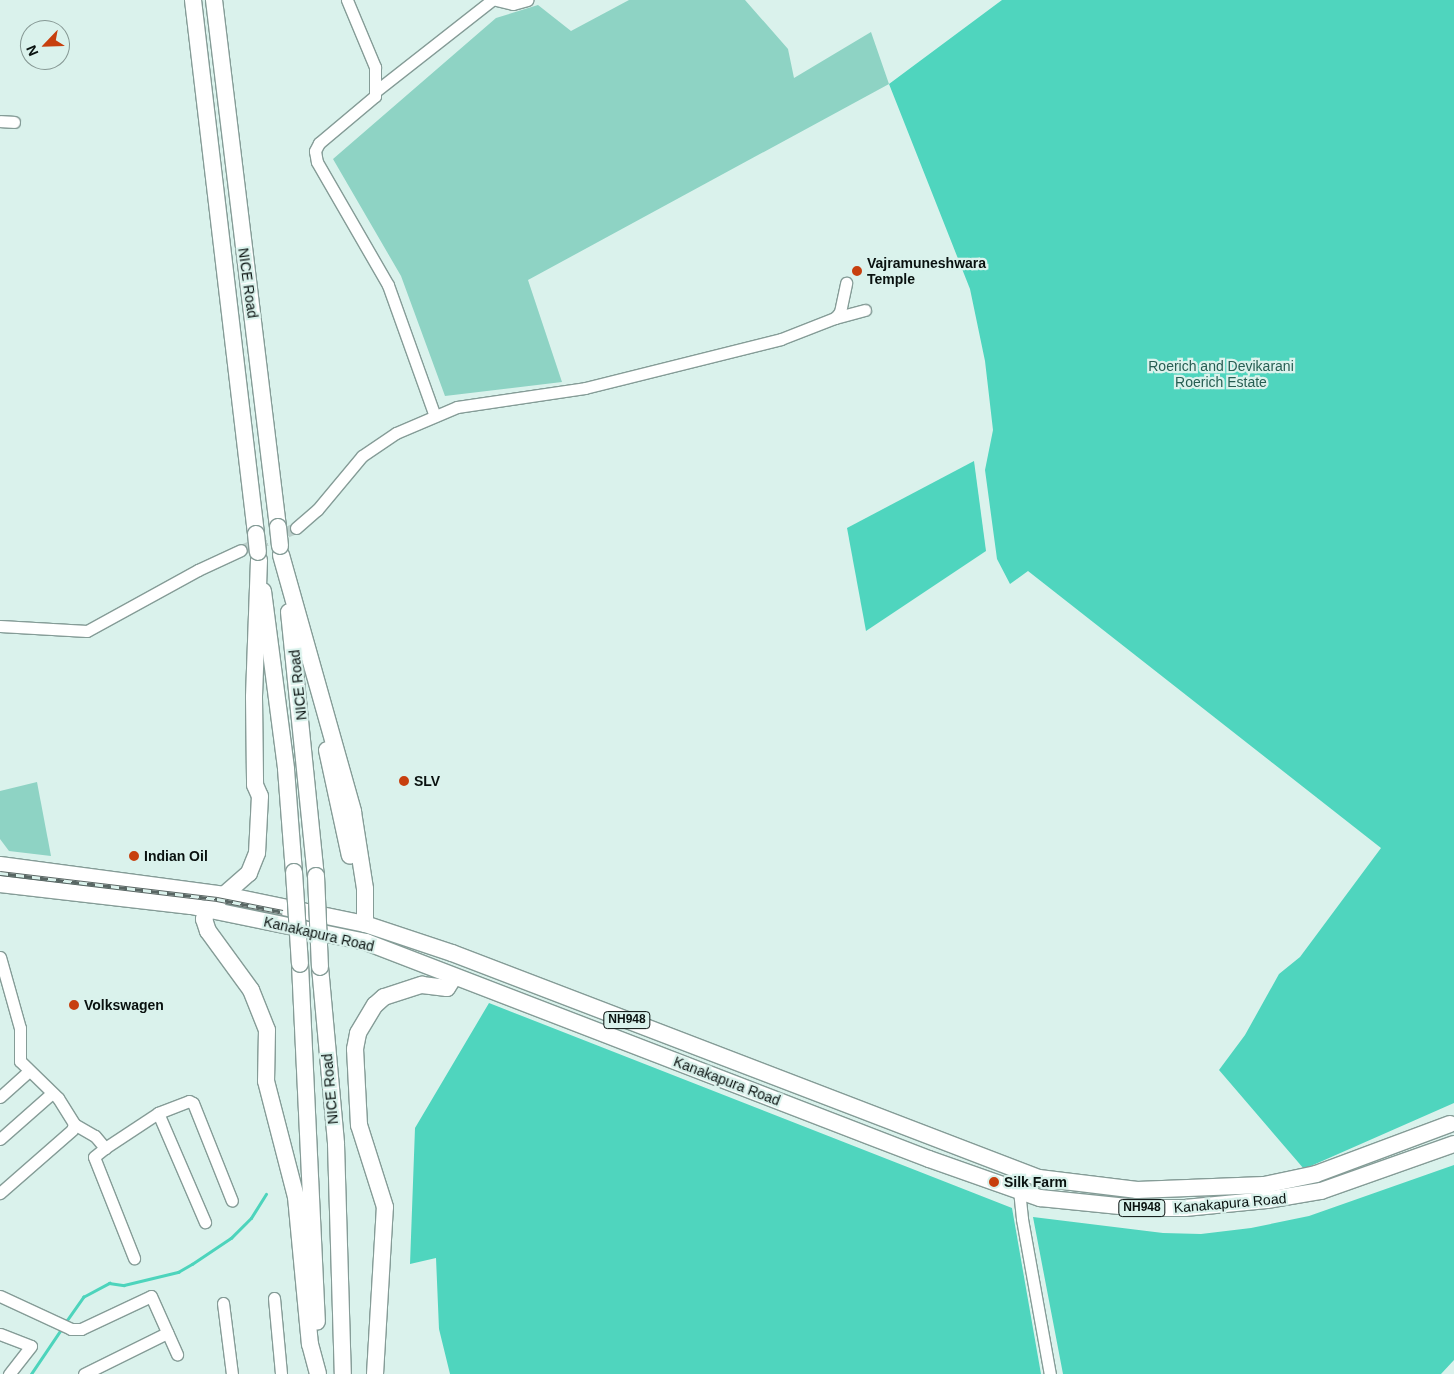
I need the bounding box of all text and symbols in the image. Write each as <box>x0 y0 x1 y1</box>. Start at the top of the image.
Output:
north arrow <box>20 20 70 70</box>
text: N <box>23 43 42 59</box>
street label: NICE Road <box>235 247 261 319</box>
place label: Vajramuneshwara Temple <box>867 255 986 288</box>
marker: Vajramuneshwara Temple <box>851 265 863 277</box>
park label: Roerich and Devikarani Roerich Estate <box>1148 358 1294 391</box>
street label: NICE Road <box>286 649 310 721</box>
place label: SLV <box>414 773 440 789</box>
marker: SLV <box>398 775 410 787</box>
place label: Indian Oil <box>144 848 208 864</box>
marker: Indian Oil <box>128 850 140 862</box>
street label: Kanakapura Road <box>262 913 376 955</box>
place label: Volkswagen <box>84 997 164 1013</box>
marker: Volkswagen <box>68 999 80 1011</box>
road number: NH948 <box>603 1010 651 1030</box>
street label: NICE Road <box>319 1053 341 1125</box>
street label: Kanakapura Road <box>671 1053 783 1109</box>
place label: Silk Farm <box>1004 1174 1067 1190</box>
marker: Silk Farm <box>988 1176 1000 1188</box>
street label: Kanakapura Road <box>1173 1190 1287 1216</box>
road number: NH948 <box>1118 1198 1166 1218</box>

